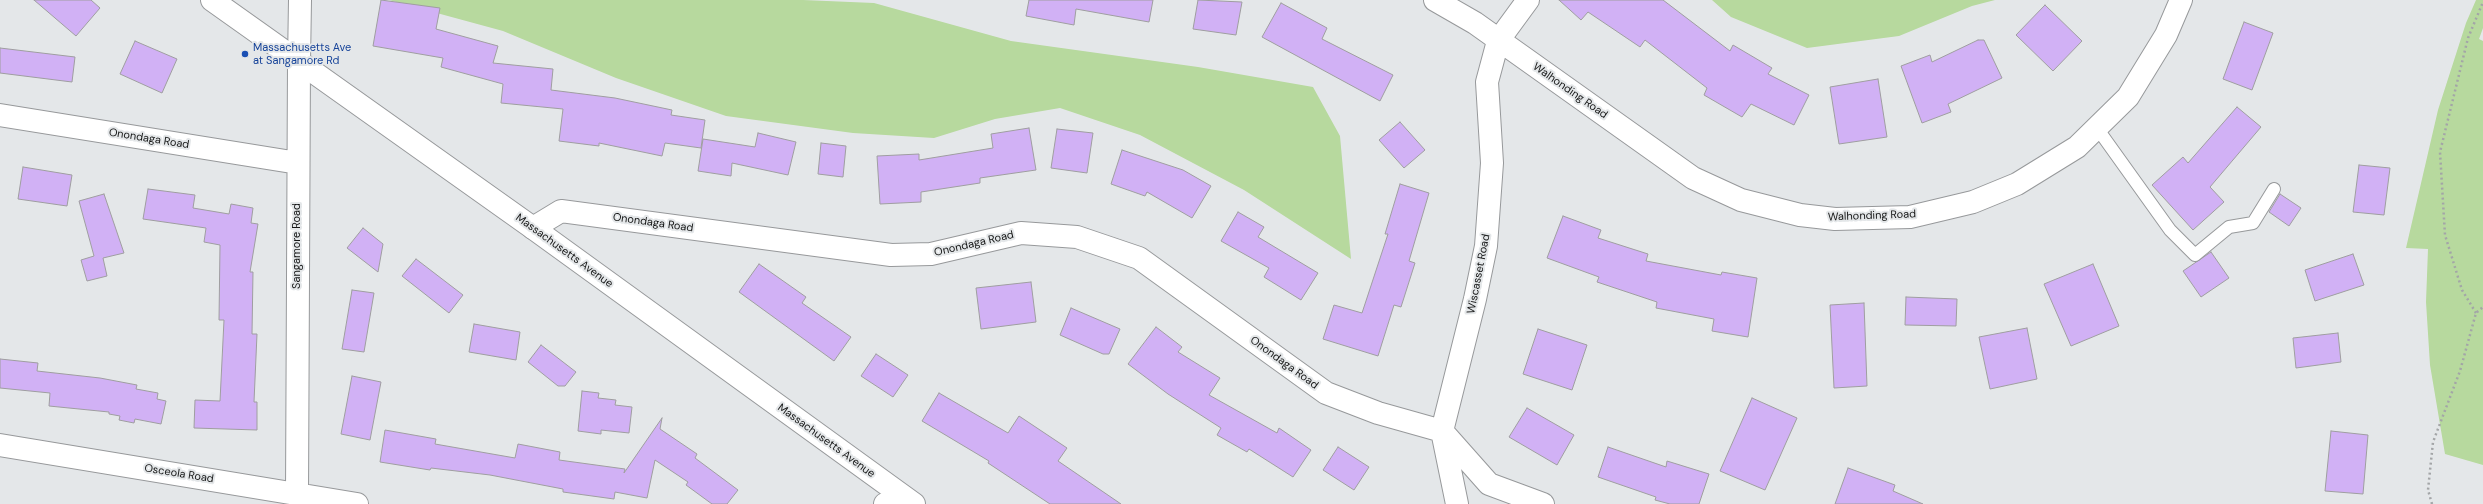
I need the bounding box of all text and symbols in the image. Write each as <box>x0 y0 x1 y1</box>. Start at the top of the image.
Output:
place label: Massachusetts Ave at Sangamore Rd <box>253 41 351 67</box>
marker: Massachusetts Ave at Sangamore Rd <box>240 49 250 59</box>
street label: Walhonding Road <box>1530 60 1610 122</box>
street label: Onondaga Road <box>108 126 190 152</box>
street label: Sangamore Road <box>290 203 304 289</box>
street label: Walhonding Road <box>1828 208 1916 224</box>
street label: Massachusetts Avenue <box>513 211 615 291</box>
street label: Onondaga Road <box>612 211 694 235</box>
street label: Onondaga Road <box>933 228 1015 260</box>
street label: Wiscasset Road <box>1465 233 1493 315</box>
street label: Onondaga Road <box>1247 334 1321 392</box>
street label: Massachusetts Avenue <box>775 401 877 481</box>
street label: Osceola Road <box>143 462 215 486</box>

